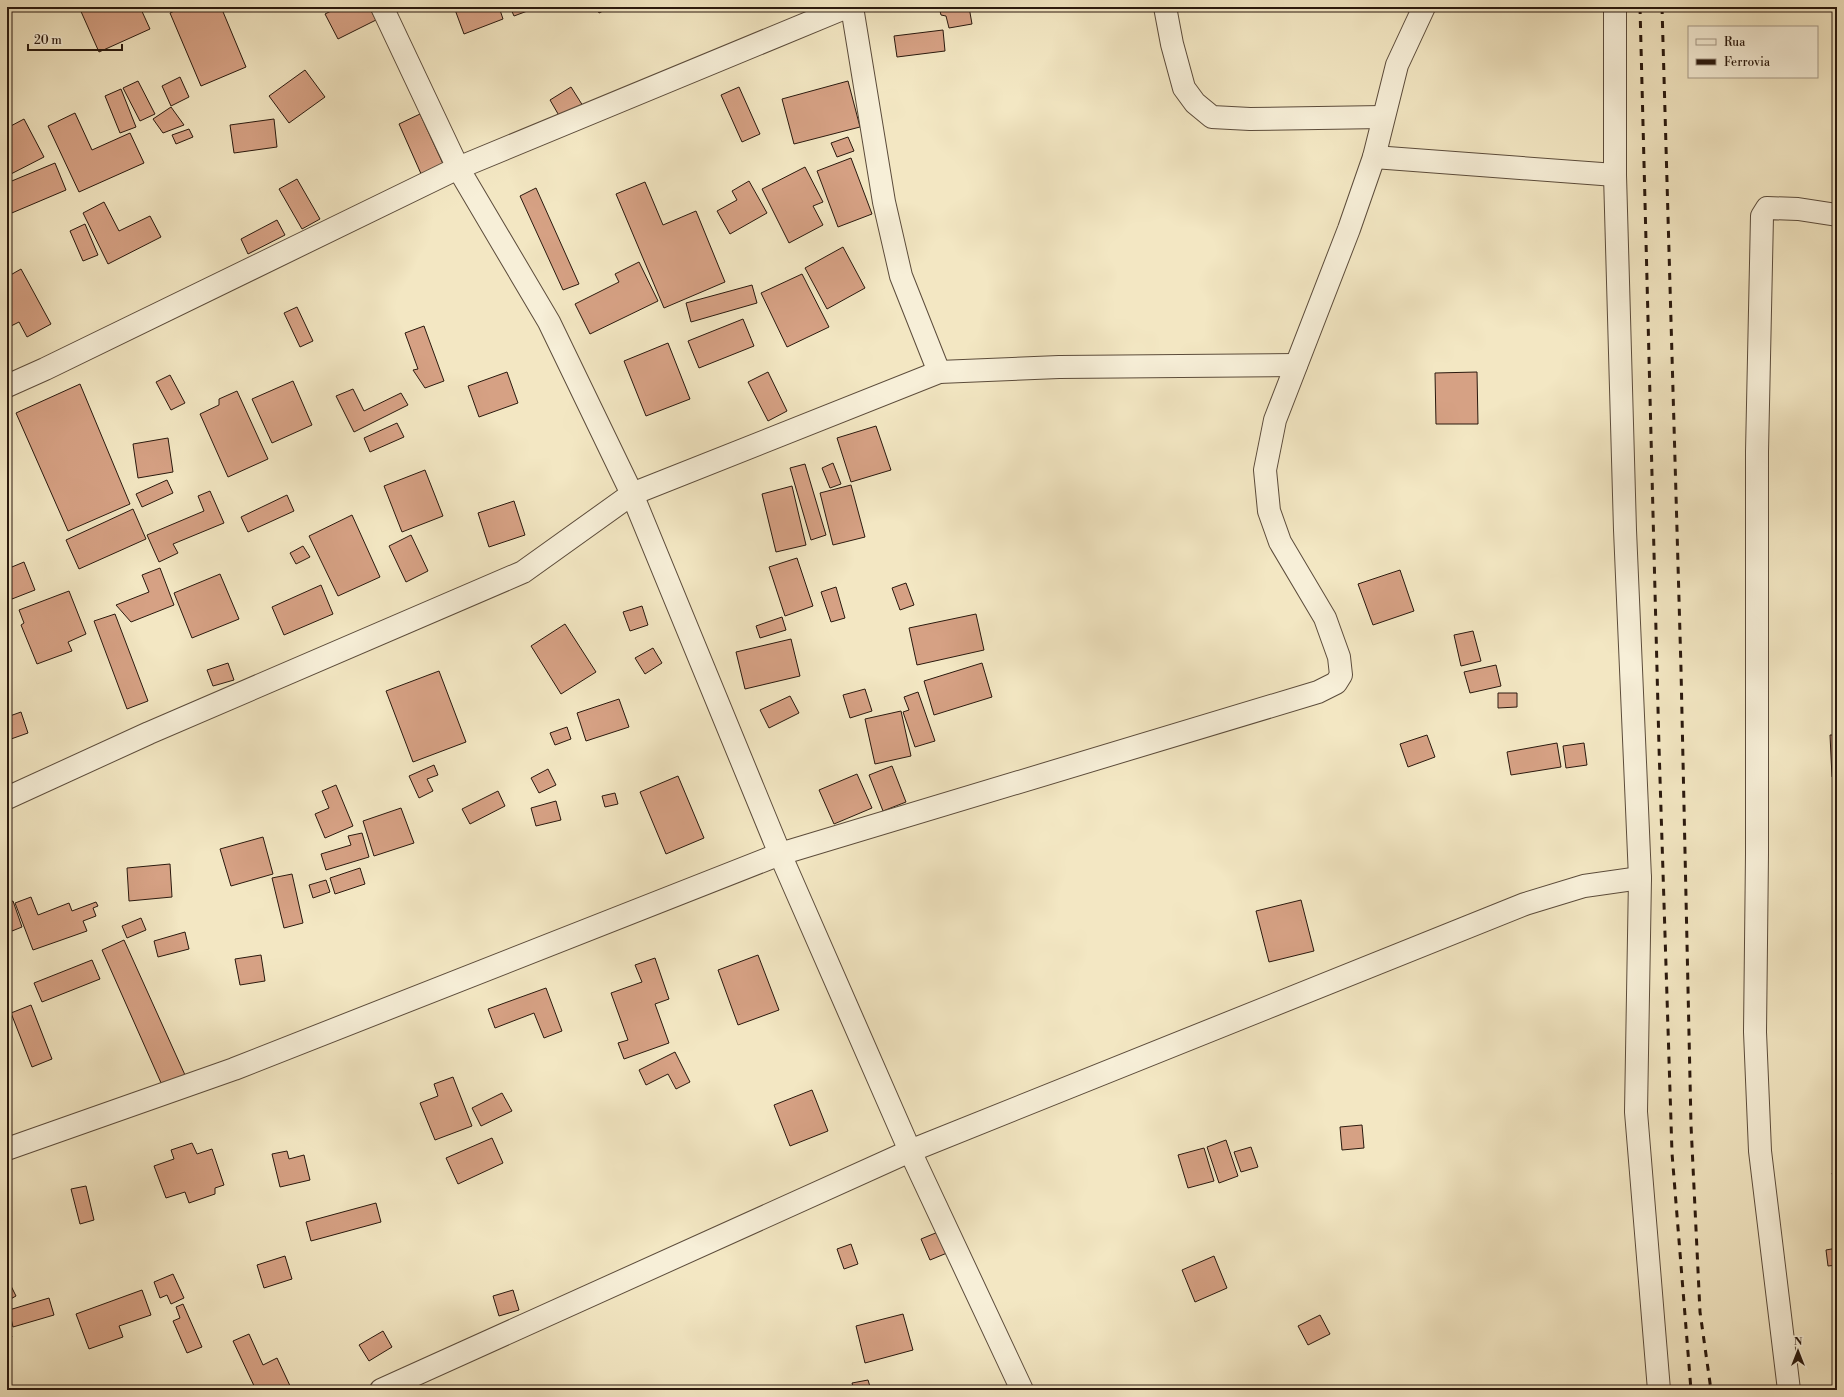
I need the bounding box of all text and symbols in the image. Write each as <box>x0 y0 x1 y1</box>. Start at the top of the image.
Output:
scale bar <box>28 26 122 52</box>
legend <box>1688 26 1818 78</box>
text: 20 m <box>34 33 62 48</box>
text: Rua <box>1724 35 1746 50</box>
text: Ferrovia <box>1724 55 1771 70</box>
north arrow <box>1778 1331 1818 1371</box>
text: N <box>1794 1335 1803 1349</box>

